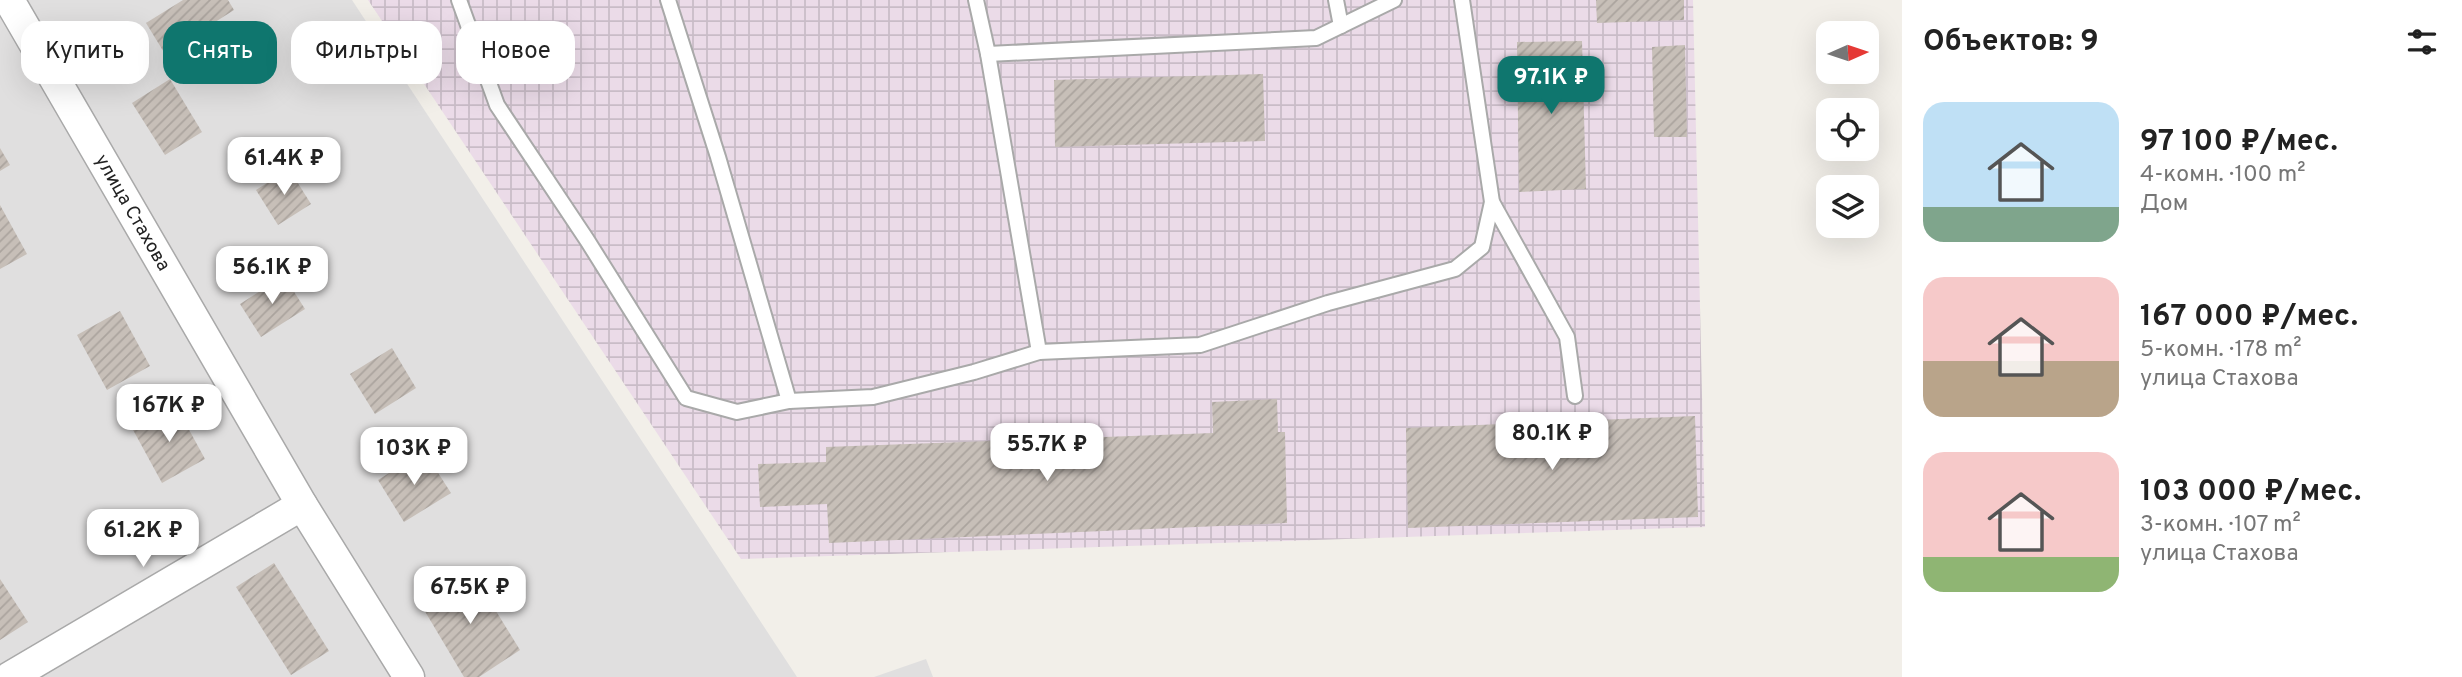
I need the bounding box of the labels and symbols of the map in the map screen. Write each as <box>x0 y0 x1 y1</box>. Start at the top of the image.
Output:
north arrow <box>1816 21 1880 84</box>
pin: 97.1K ₽ <box>1486 57 1616 116</box>
pin: 61.4K ₽ <box>219 138 349 197</box>
street label: улица Стахова <box>89 150 175 276</box>
pin: 56.1K ₽ <box>207 246 337 306</box>
pin: 167K ₽ <box>112 384 226 444</box>
pin: 80.1K ₽ <box>1487 412 1617 472</box>
pin: 55.7K ₽ <box>982 424 1112 483</box>
pin: 103K ₽ <box>357 428 471 487</box>
pin: 61.2K ₽ <box>78 510 208 569</box>
pin: 67.5K ₽ <box>405 566 535 626</box>

